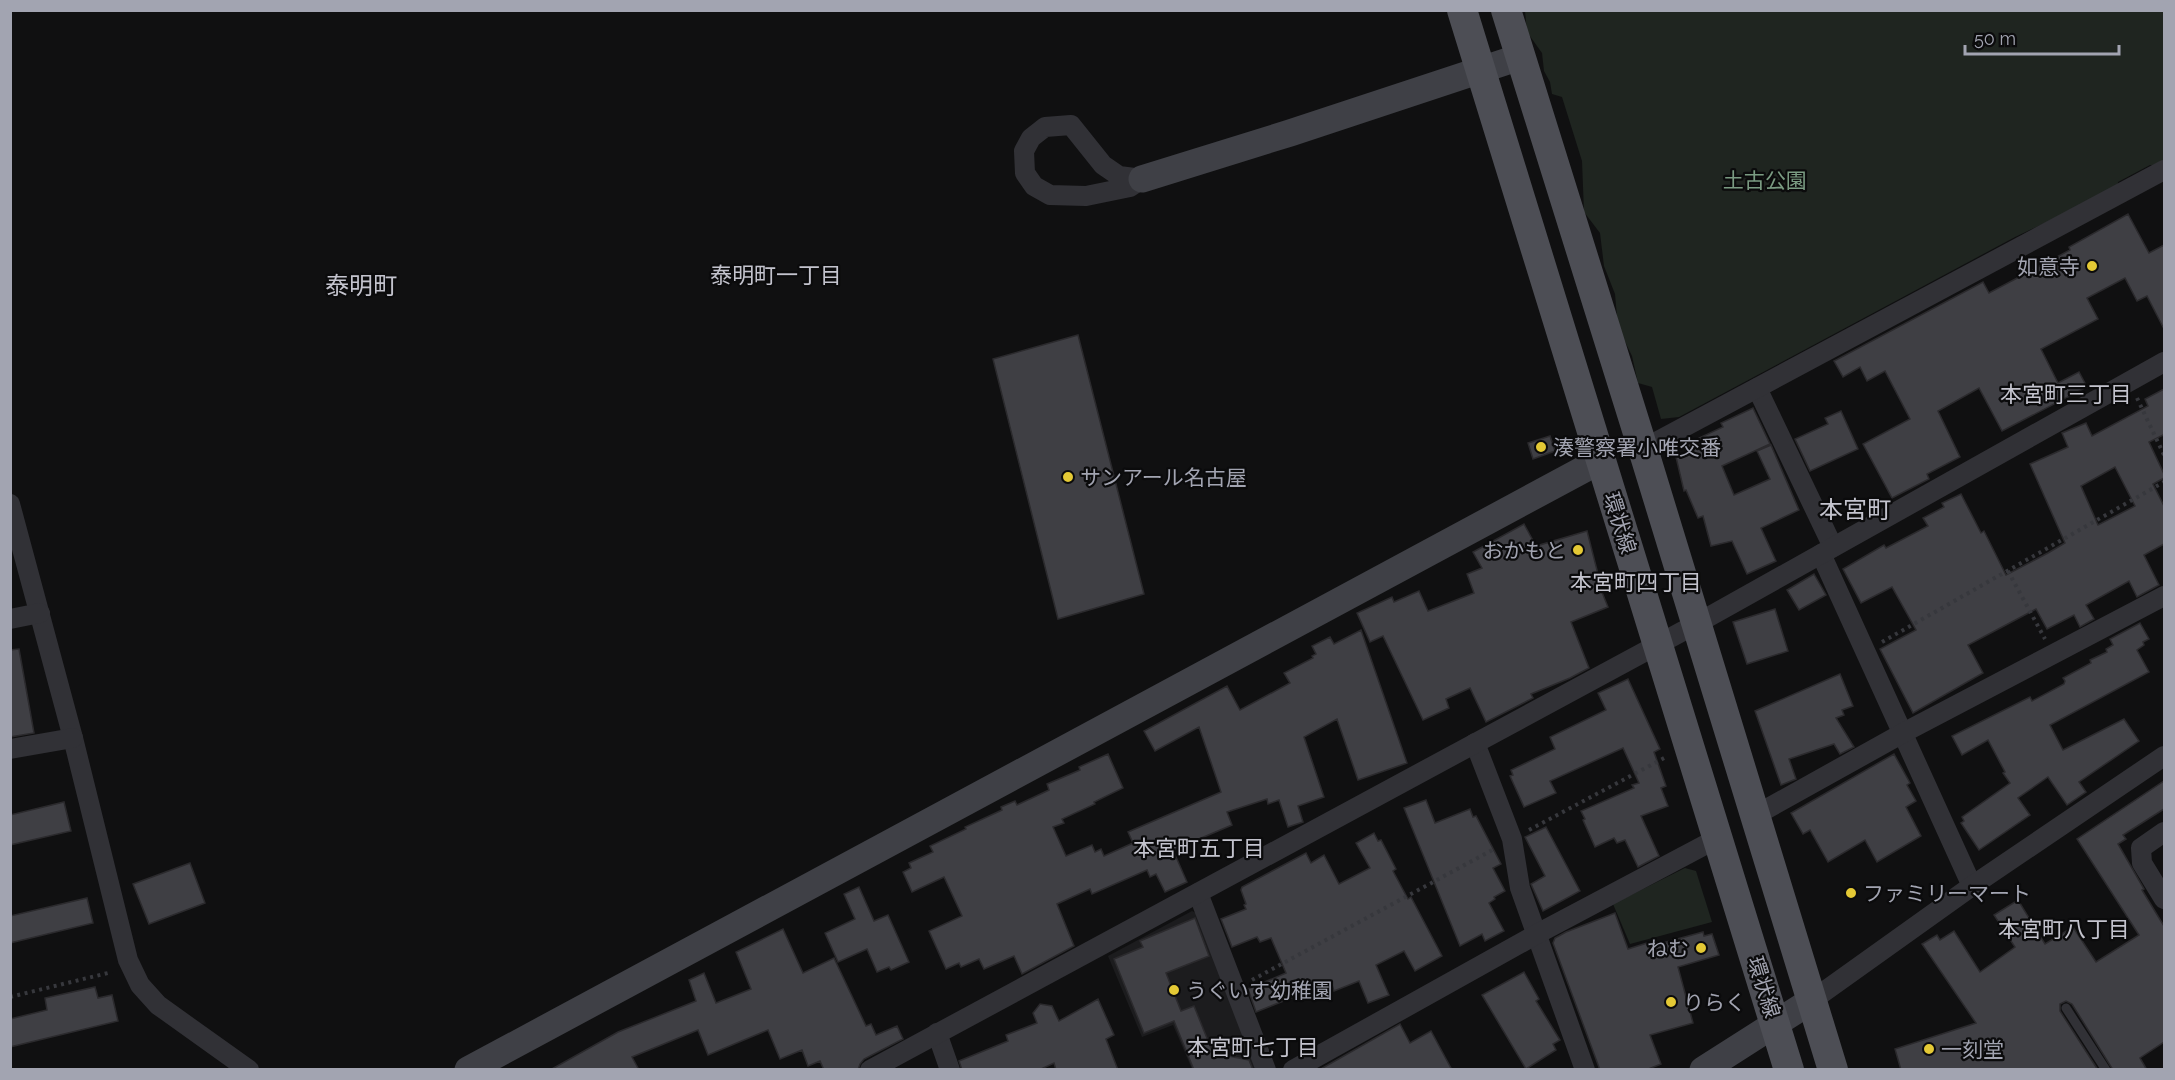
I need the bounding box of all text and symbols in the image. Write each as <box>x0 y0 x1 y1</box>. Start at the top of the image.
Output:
scale bar <box>1965 18 2120 56</box>
text: 50 m <box>1974 28 2016 49</box>
park label: 土古公園 <box>1723 168 1807 193</box>
place label: 如意寺 <box>2017 254 2080 279</box>
marker: 如意寺 <box>2085 259 2099 273</box>
district label: 泰明町一丁目 <box>710 262 842 288</box>
district label: 泰明町 <box>325 271 397 300</box>
district label: 本宮町三丁目 <box>2000 381 2132 407</box>
place label: 湊警察署小唯交番 <box>1553 435 1721 460</box>
marker: 湊警察署小唯交番 <box>1534 440 1548 454</box>
place label: サンアール名古屋 <box>1080 465 1247 490</box>
marker: サンアール名古屋 <box>1061 470 1075 484</box>
street label: 環状線 <box>1599 489 1641 557</box>
district label: 本宮町 <box>1819 495 1891 524</box>
place label: おかもと <box>1482 538 1566 563</box>
marker: おかもと <box>1571 543 1585 557</box>
district label: 本宮町四丁目 <box>1570 569 1702 595</box>
district label: 本宮町五丁目 <box>1133 835 1265 861</box>
place label: ファミリーマート <box>1863 881 2031 906</box>
marker: ファミリーマート <box>1844 886 1858 900</box>
district label: 本宮町八丁目 <box>1998 916 2130 942</box>
place label: ねむ <box>1647 936 1689 961</box>
marker: ねむ <box>1694 941 1708 955</box>
street label: 環状線 <box>1743 953 1785 1021</box>
place label: うぐいす幼稚園 <box>1186 978 1333 1003</box>
marker: うぐいす幼稚園 <box>1167 983 1181 997</box>
place label: りらく <box>1683 990 1746 1015</box>
marker: りらく <box>1664 995 1678 1009</box>
district label: 本宮町七丁目 <box>1187 1034 1319 1060</box>
place label: 一刻堂 <box>1941 1037 2004 1062</box>
marker: 一刻堂 <box>1922 1042 1936 1056</box>

